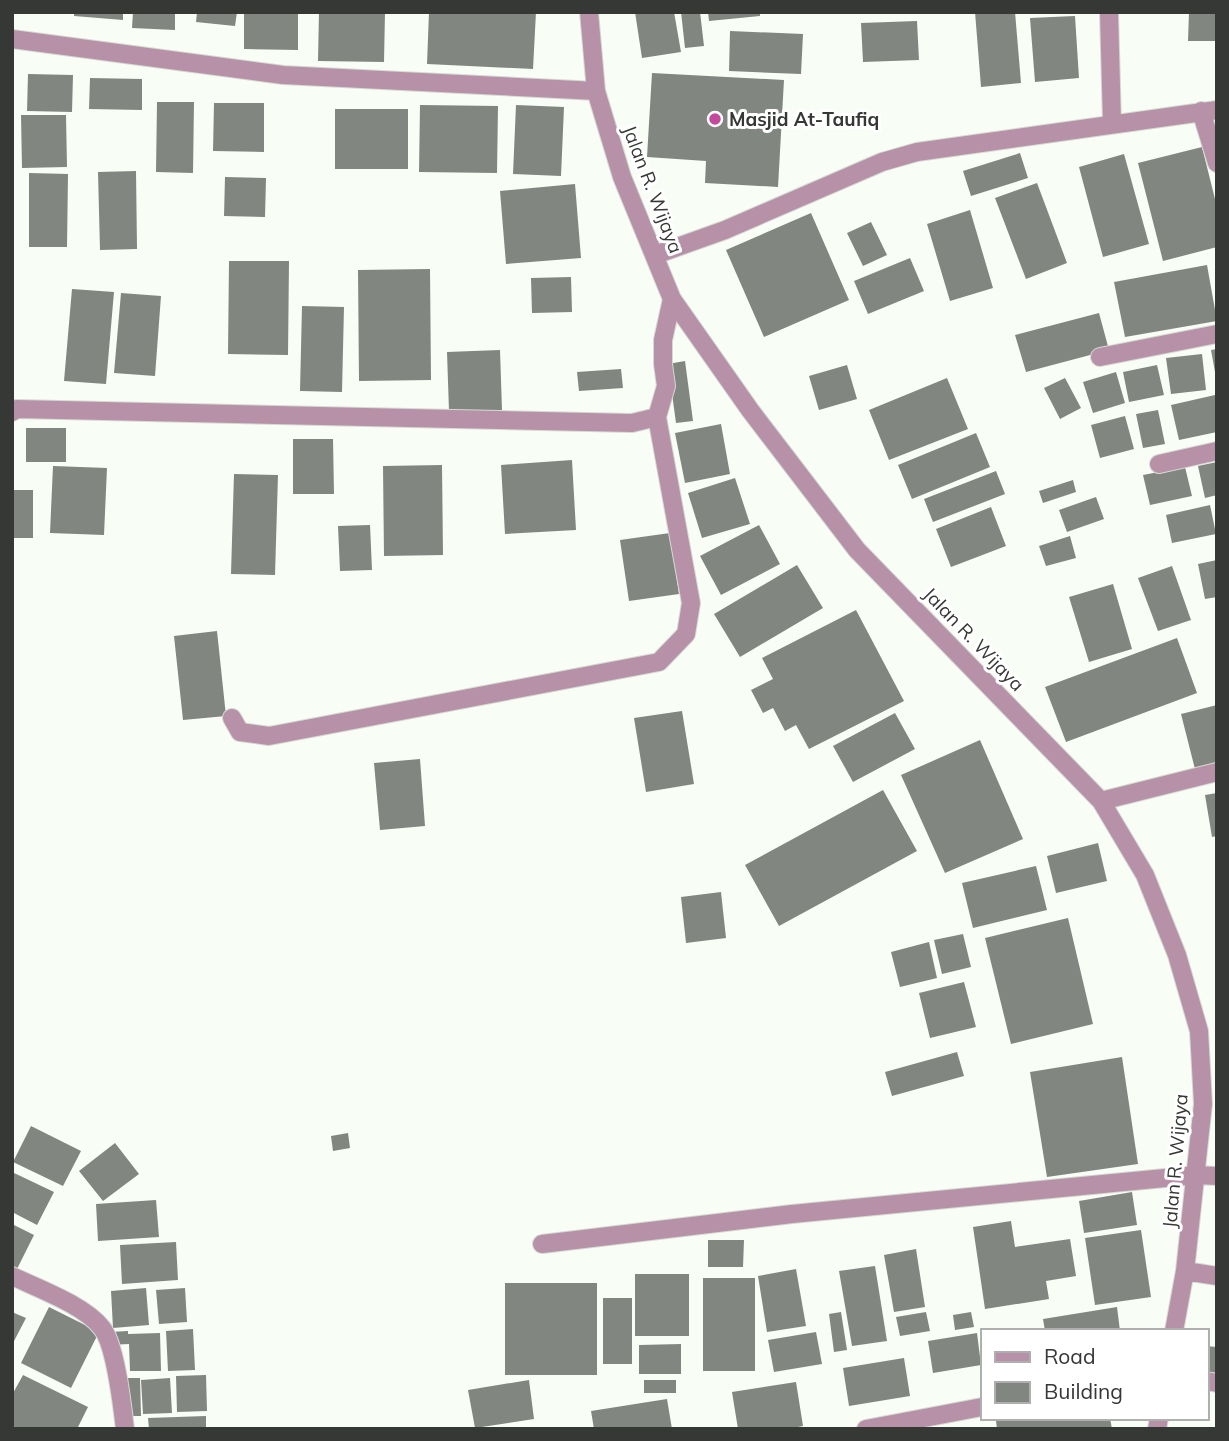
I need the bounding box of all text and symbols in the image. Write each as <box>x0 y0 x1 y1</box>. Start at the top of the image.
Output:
place label: Masjid At-Taufiq <box>729 107 879 131</box>
marker: Masjid At-Taufiq <box>707 111 723 127</box>
street label: Jalan R. Wijaya <box>618 122 688 256</box>
street label: Jalan R. Wijaya <box>918 582 1030 696</box>
street label: Jalan R. Wijaya <box>1157 1093 1193 1229</box>
legend <box>981 1329 1208 1420</box>
text: Road <box>1044 1343 1095 1369</box>
text: Building <box>1044 1378 1123 1404</box>

